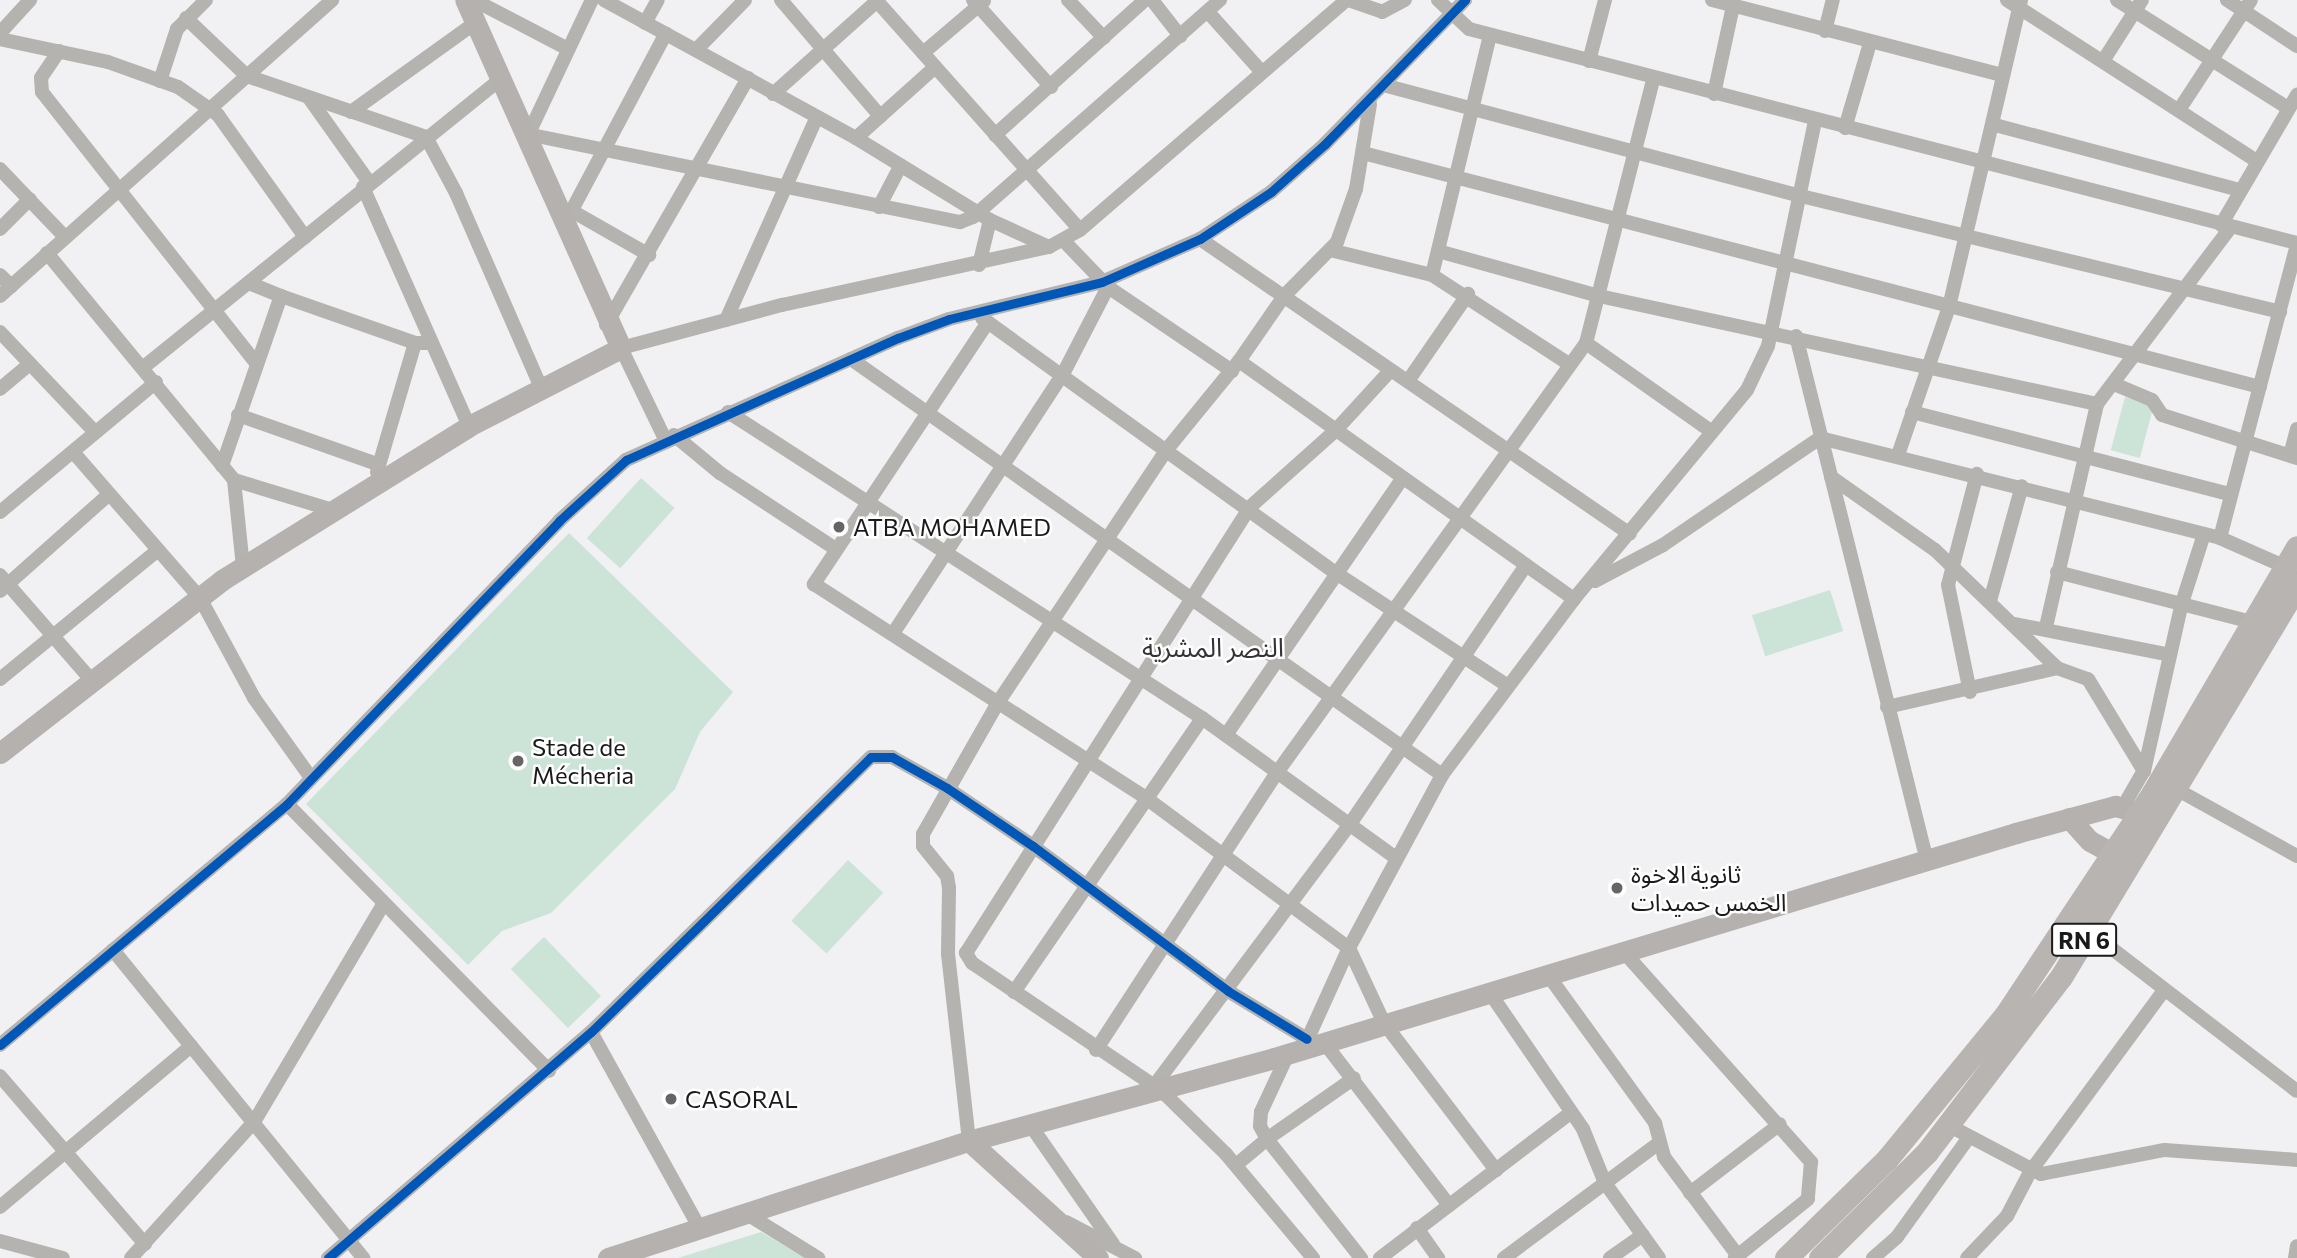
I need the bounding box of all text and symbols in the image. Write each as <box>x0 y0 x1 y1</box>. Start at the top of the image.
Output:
place label: ATBA MOHAMED <box>853 513 1051 541</box>
marker: ATBA MOHAMED <box>831 519 847 535</box>
district label: النصر المشرية <box>1142 631 1284 663</box>
place label: Stade de Mécheria <box>532 733 634 789</box>
marker: Stade de Mécheria <box>510 753 526 769</box>
place label: ثانوية الاخوة الخمس حميدات <box>1631 860 1786 916</box>
marker: ثانوية الاخوة الخمس حميدات <box>1609 880 1625 896</box>
road number: RN 6 <box>2051 920 2117 959</box>
place label: CASORAL <box>685 1085 798 1113</box>
marker: CASORAL <box>663 1091 679 1107</box>

